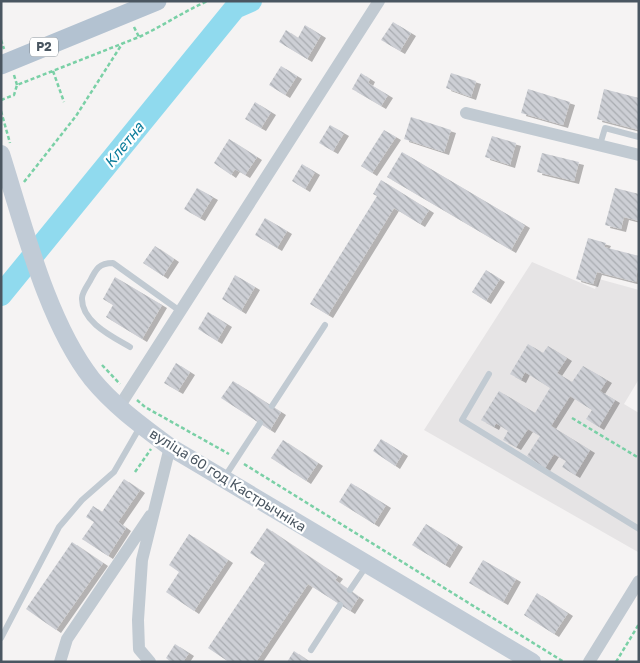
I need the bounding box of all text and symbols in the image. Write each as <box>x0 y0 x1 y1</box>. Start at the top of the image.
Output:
road number: Р2 <box>30 38 58 56</box>
water label: Клетна <box>100 118 147 171</box>
street label: вуліца 60 год Кастрычніка <box>147 424 310 535</box>

